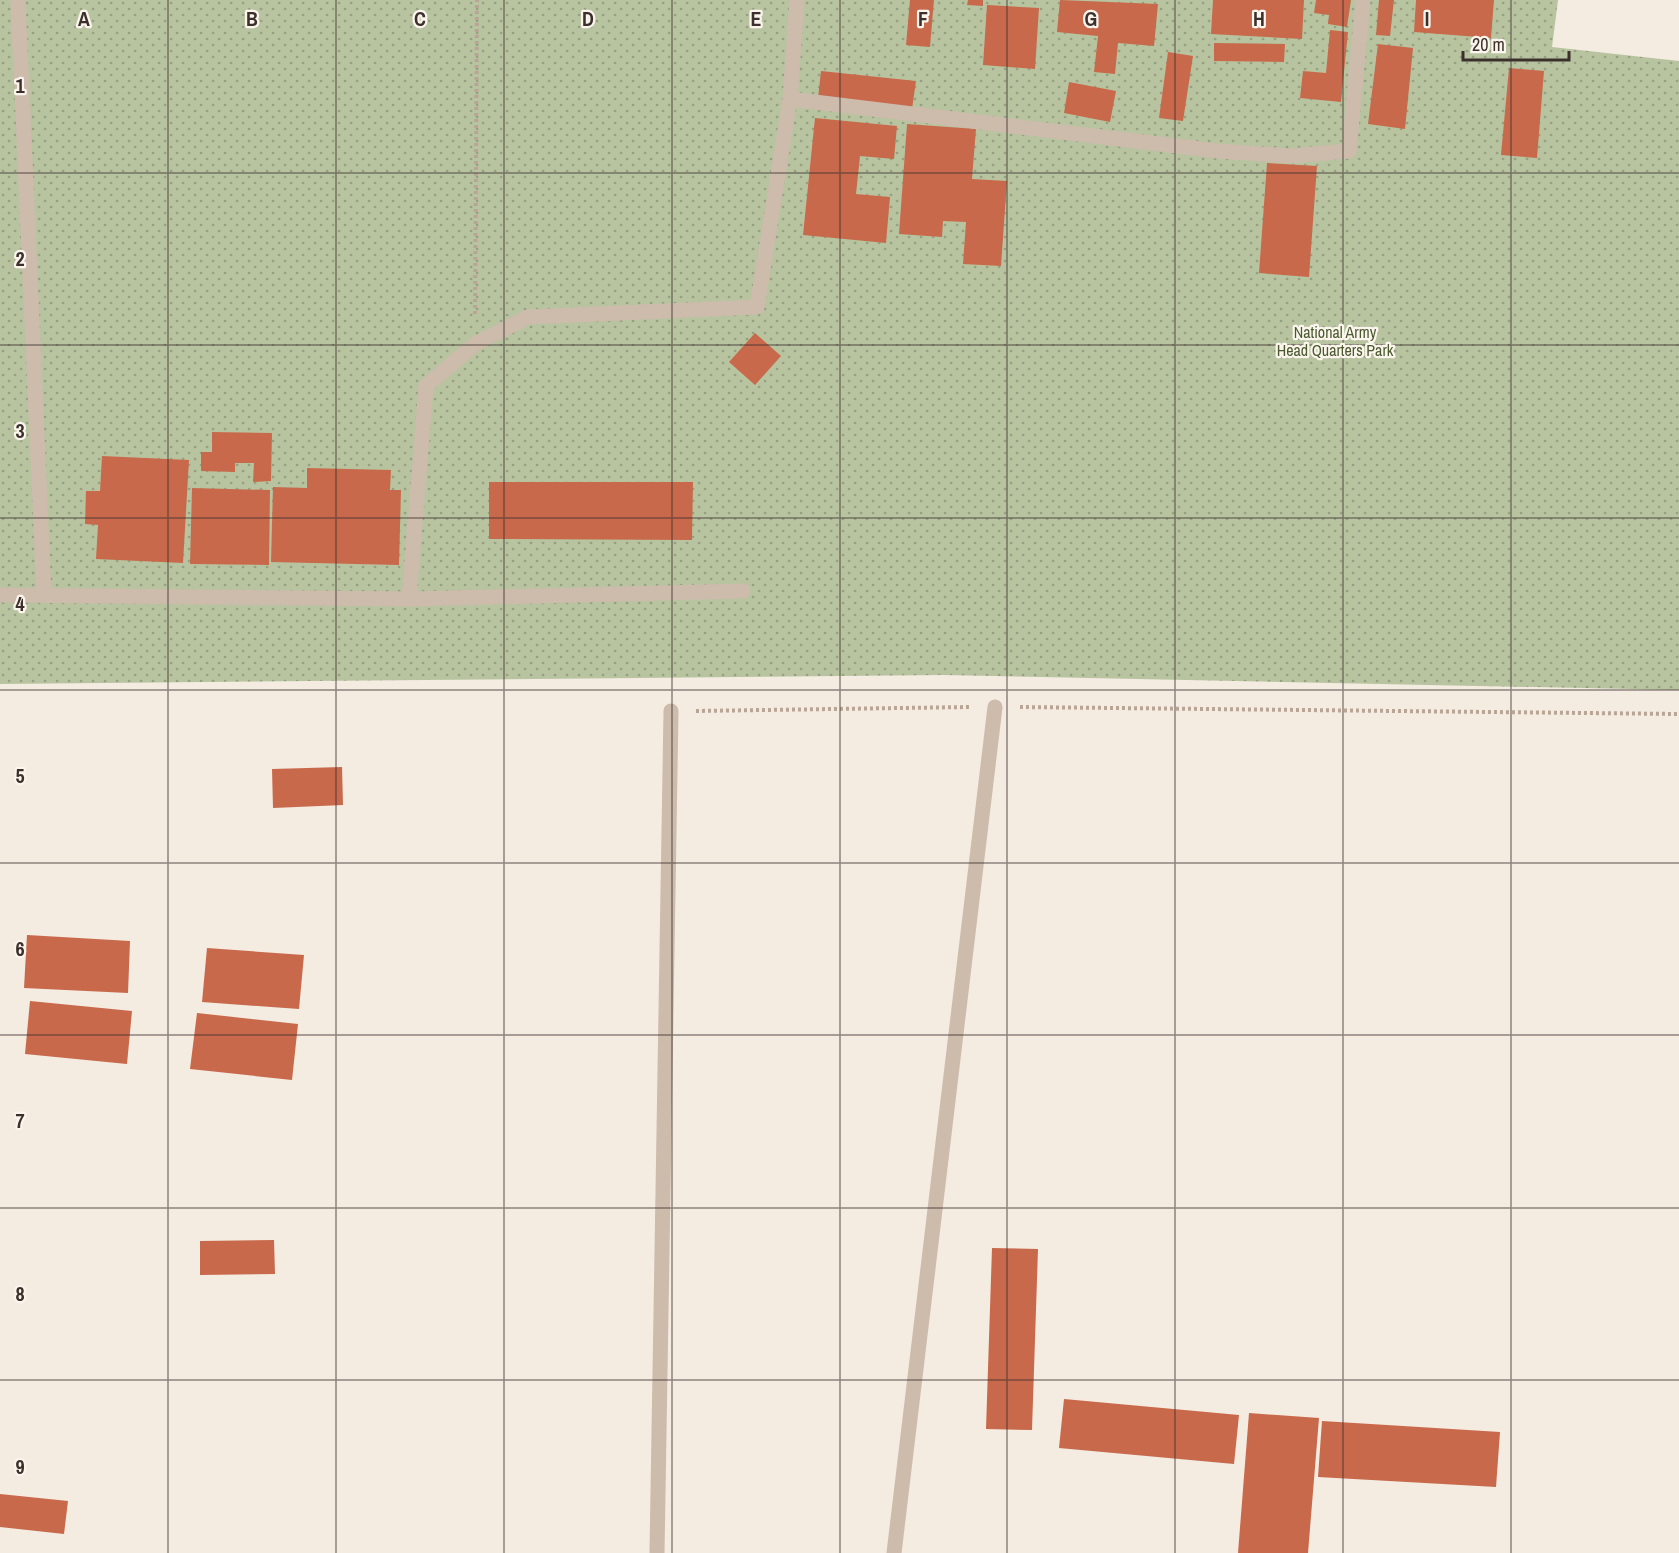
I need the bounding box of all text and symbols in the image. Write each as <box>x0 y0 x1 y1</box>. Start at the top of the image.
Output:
text: A <box>78 5 90 32</box>
text: B <box>246 5 258 32</box>
text: C <box>414 5 426 32</box>
text: D <box>582 5 594 32</box>
text: E <box>751 5 762 32</box>
text: F <box>918 5 928 32</box>
text: G <box>1085 5 1097 32</box>
text: H <box>1253 5 1265 32</box>
text: I <box>1425 5 1429 32</box>
scale bar <box>1463 24 1570 62</box>
text: 20 m <box>1472 32 1505 57</box>
text: 1 <box>15 72 25 99</box>
text: 2 <box>15 245 25 272</box>
park label: National Army Head Quarters Park <box>1277 321 1394 361</box>
text: 3 <box>15 417 25 444</box>
text: 4 <box>15 590 25 617</box>
text: 5 <box>15 762 25 789</box>
text: 6 <box>15 935 25 962</box>
text: 7 <box>15 1107 25 1134</box>
text: 8 <box>15 1280 25 1307</box>
text: 9 <box>15 1453 25 1480</box>

